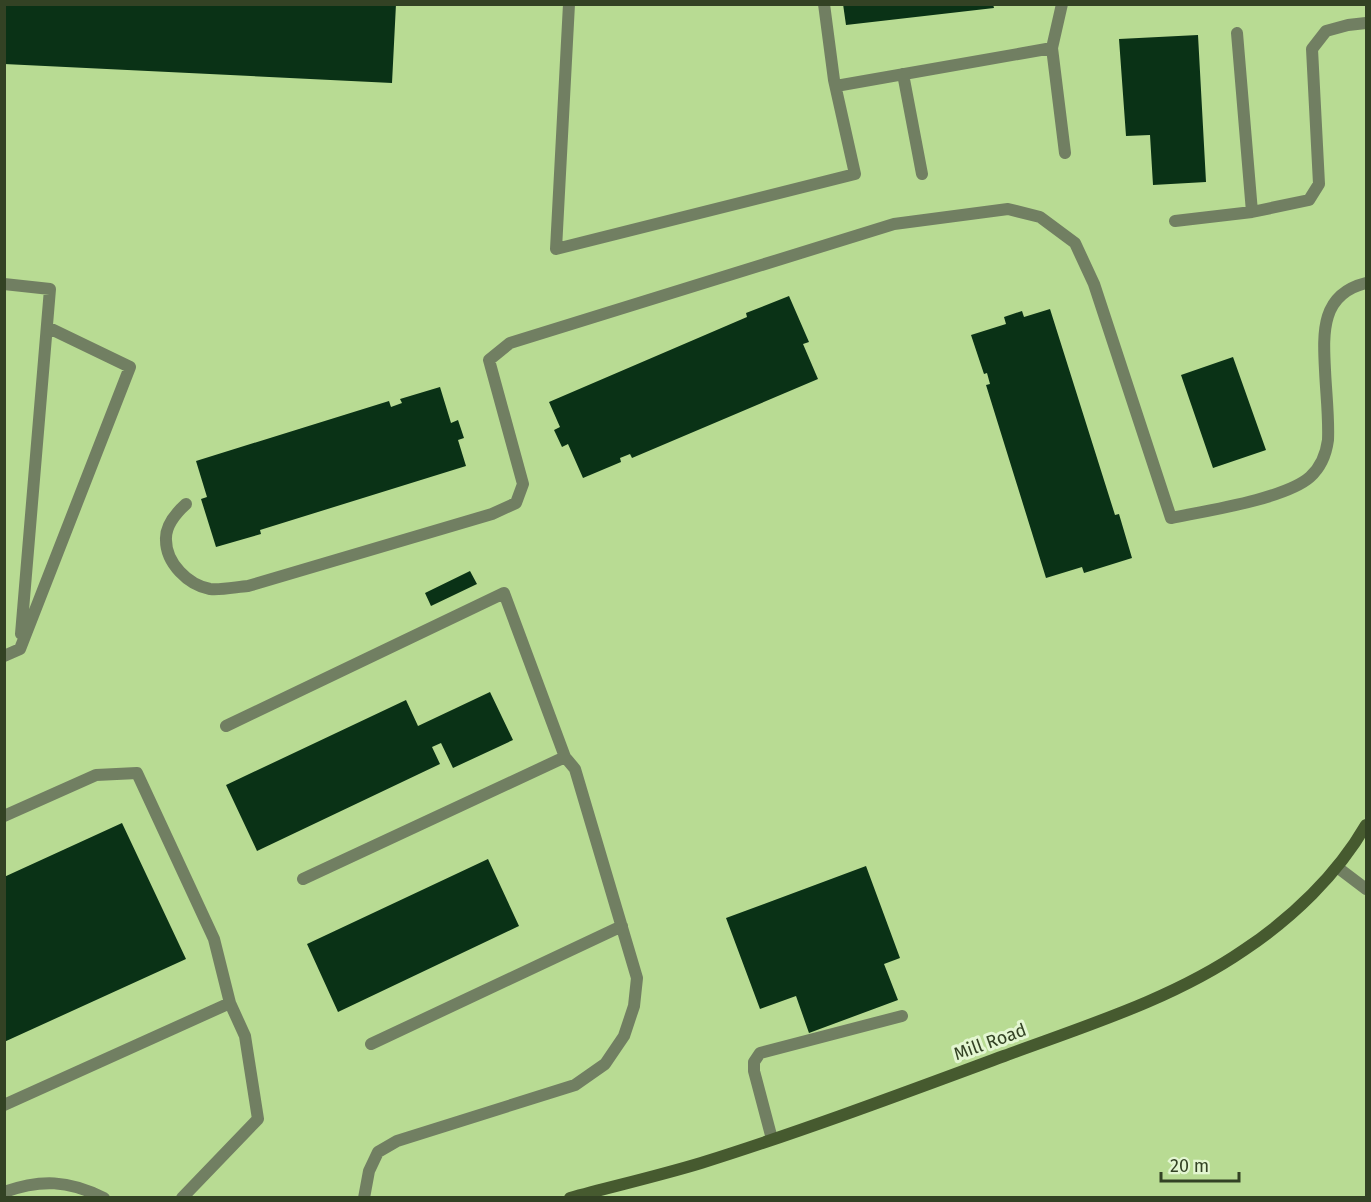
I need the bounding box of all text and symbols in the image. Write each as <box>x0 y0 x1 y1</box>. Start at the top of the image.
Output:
street label: Mill Road <box>951 1019 1029 1065</box>
scale bar <box>1161 1145 1239 1183</box>
text: 20 m <box>1170 1155 1209 1177</box>

